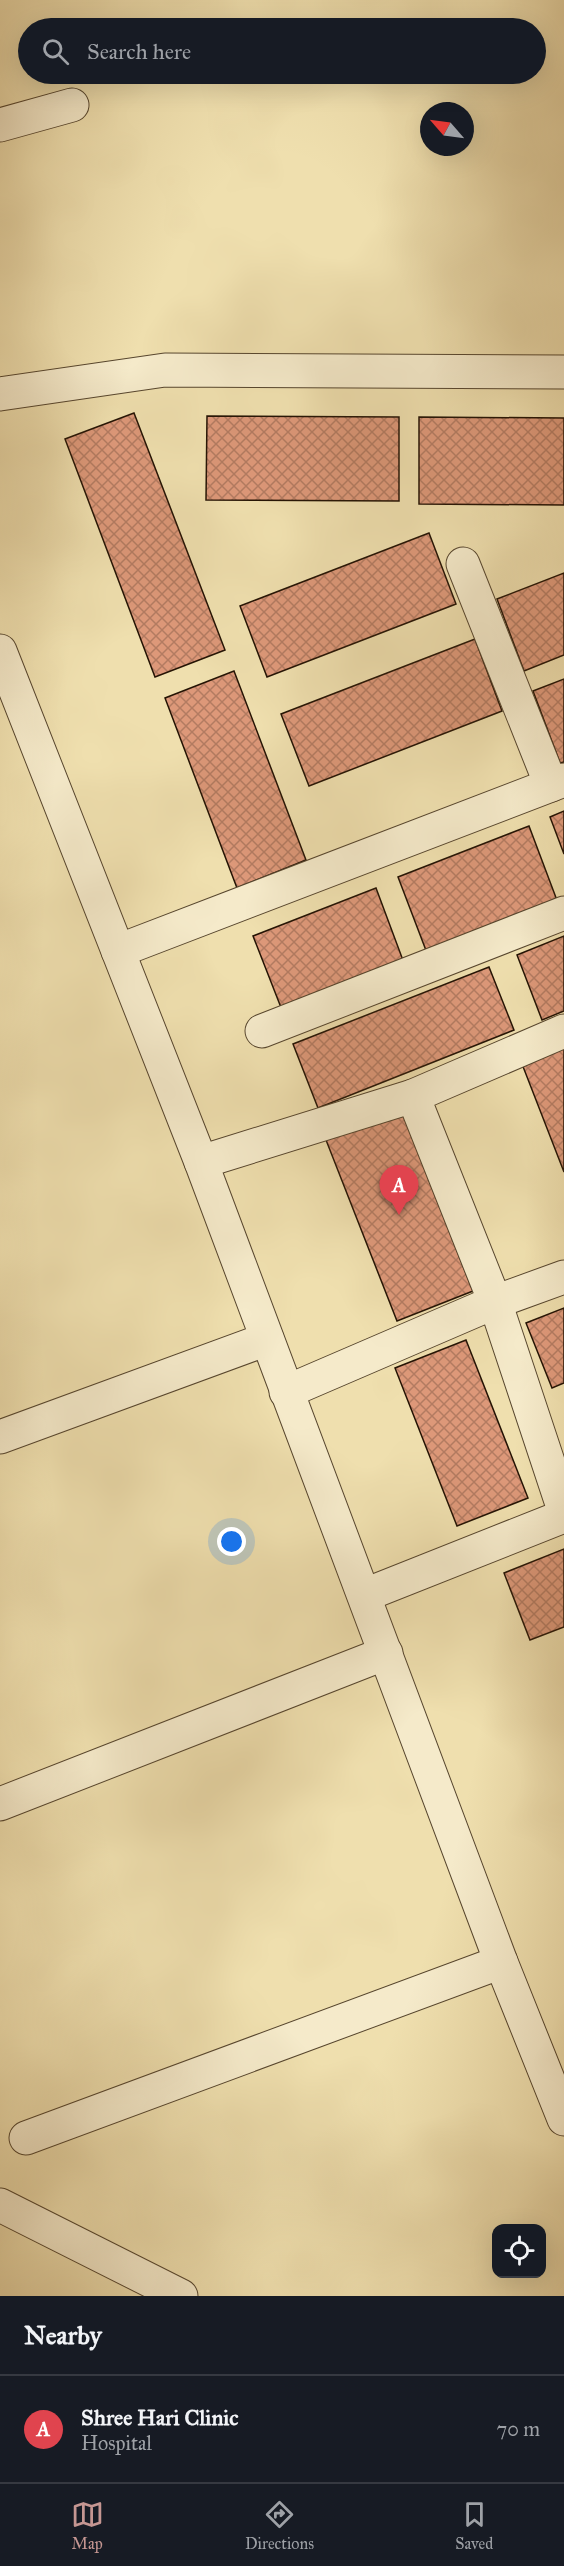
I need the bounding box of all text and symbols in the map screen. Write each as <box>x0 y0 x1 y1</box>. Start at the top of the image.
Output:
search box <box>18 18 546 84</box>
icon: search <box>39 35 72 68</box>
text: Search here <box>87 38 191 65</box>
north arrow <box>420 102 474 156</box>
pin: A <box>380 1166 418 1215</box>
your location <box>217 1527 246 1556</box>
map controls <box>492 2224 546 2278</box>
button: locate <box>492 2224 546 2278</box>
text: Nearby <box>24 2319 102 2351</box>
text: Shree Hari Clinic <box>81 2404 239 2431</box>
text: A <box>37 2417 50 2441</box>
text: 70 m <box>497 2417 540 2441</box>
text: Hospital <box>81 2431 152 2455</box>
tab: Map <box>71 2498 104 2553</box>
tab: Directions <box>245 2498 314 2553</box>
tab: Saved <box>455 2498 493 2553</box>

